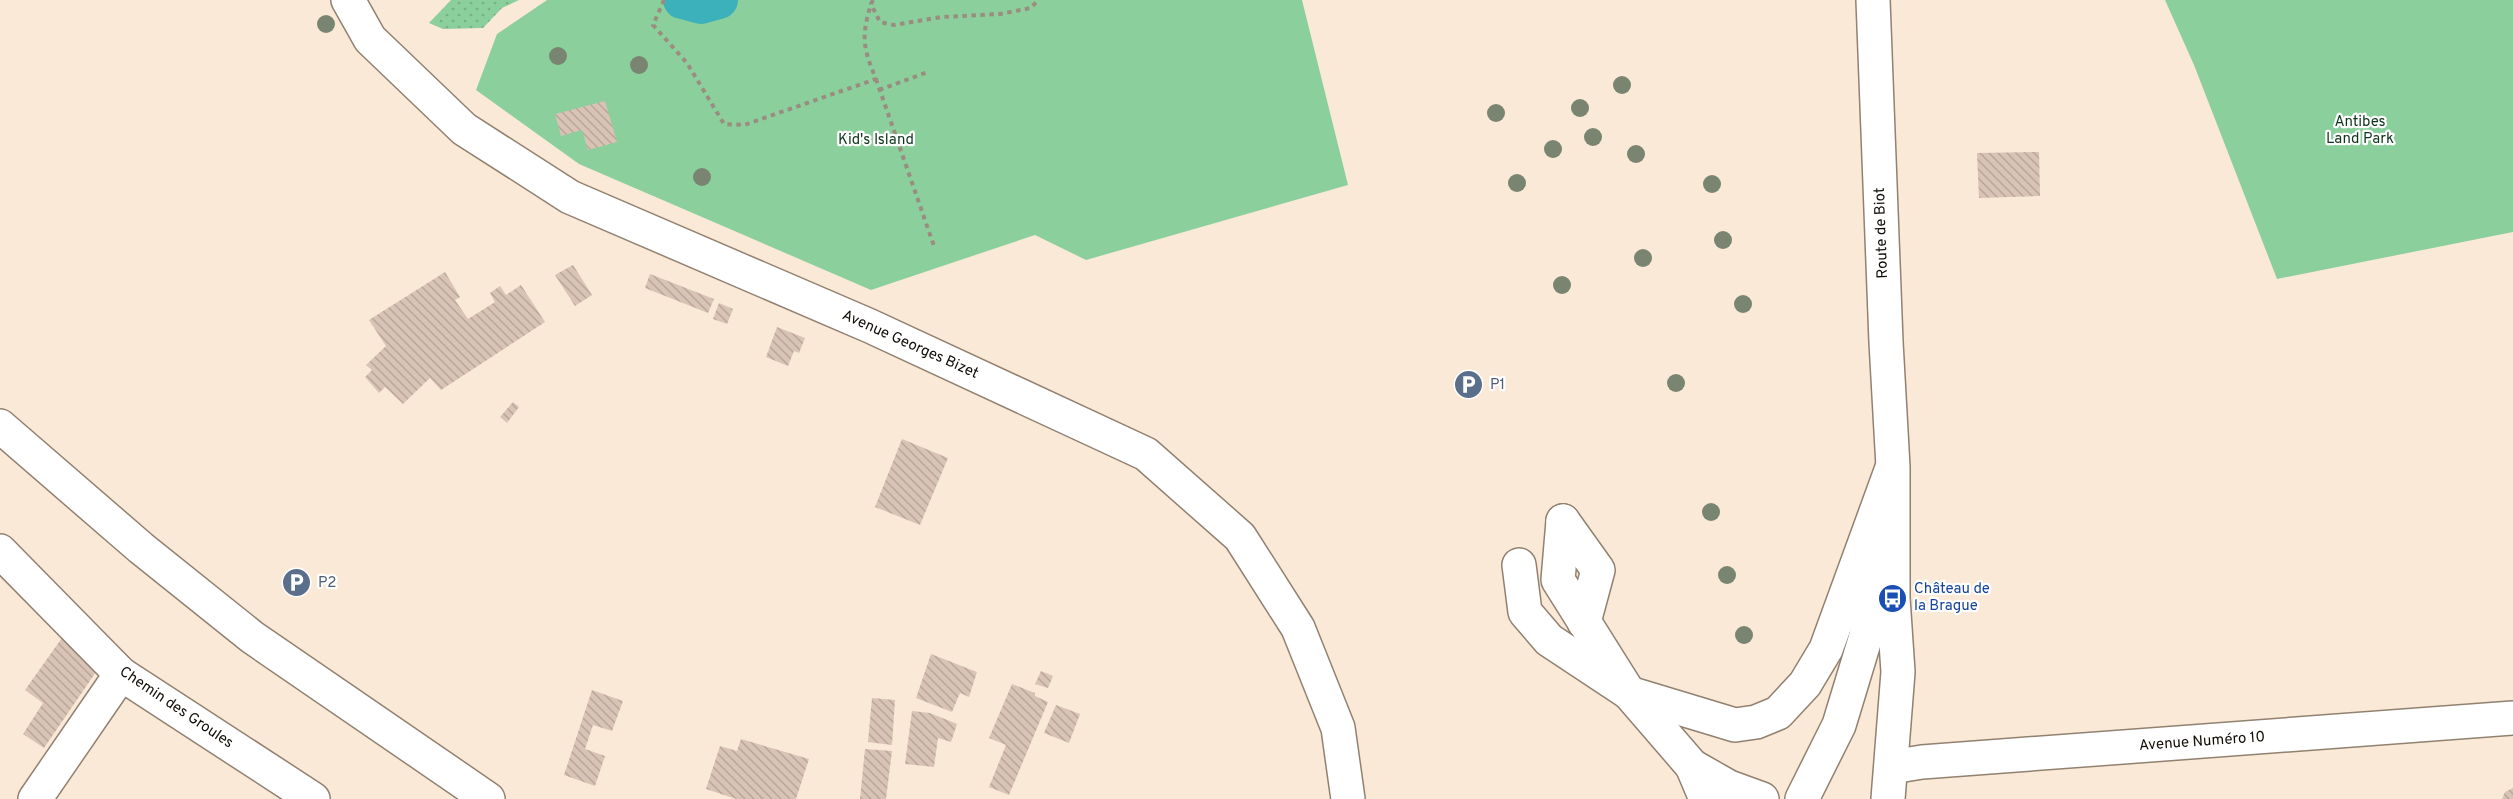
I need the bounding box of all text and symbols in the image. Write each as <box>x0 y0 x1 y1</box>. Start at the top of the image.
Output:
park label: Antibes Land Park <box>2326 113 2394 149</box>
park label: Kid's Island <box>838 131 914 150</box>
street label: Route de Biot <box>1871 187 1893 279</box>
street label: Avenue Georges Bizet <box>839 306 981 384</box>
parking icon: P1 <box>1453 369 1485 401</box>
place label: P1 <box>1490 376 1505 395</box>
parking icon: P2 <box>281 567 313 599</box>
place label: P2 <box>318 574 336 593</box>
place label: Château de la Brague <box>1914 580 1990 616</box>
bus stop icon: Château de la Brague <box>1877 582 1909 614</box>
street label: Chemin des Groules <box>115 663 237 753</box>
street label: Avenue Numéro 10 <box>2138 728 2266 756</box>

